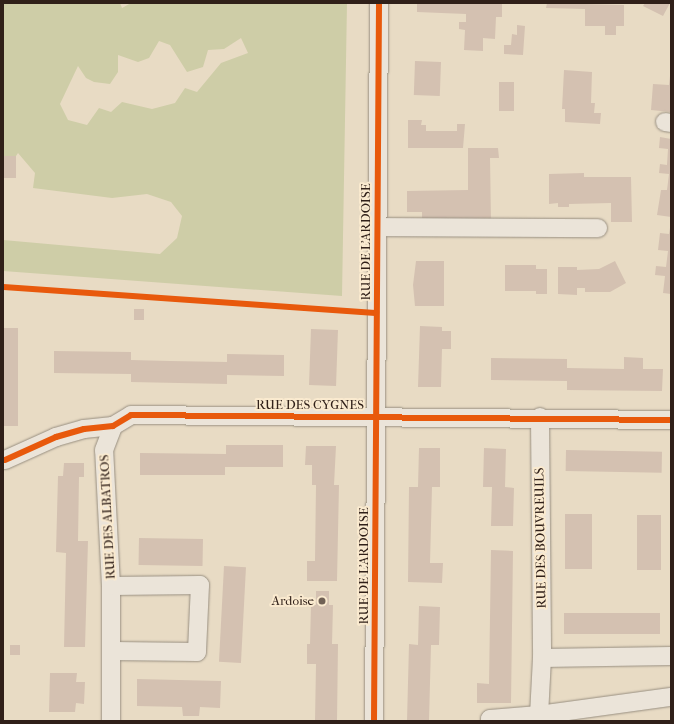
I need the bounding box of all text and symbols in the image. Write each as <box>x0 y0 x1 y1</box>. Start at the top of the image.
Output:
street label: RUE DE L'ARDOISE <box>358 183 374 301</box>
street label: RUE DES CYGNES <box>256 397 364 413</box>
street label: RUE DES ALBATROS <box>97 454 119 580</box>
street label: RUE DES BOUVREUILS <box>532 467 550 609</box>
street label: RUE DE L'ARDOISE <box>356 507 372 625</box>
place label: Ardoise <box>272 593 314 609</box>
marker: Ardoise <box>317 596 327 606</box>

